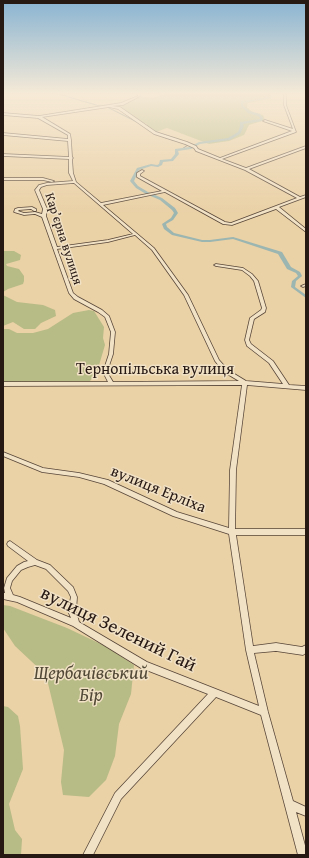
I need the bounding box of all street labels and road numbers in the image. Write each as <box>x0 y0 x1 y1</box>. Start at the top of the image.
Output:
street label: Кар’єрна вулиця <box>41 191 85 287</box>
street label: Тернопільська вулиця <box>76 360 234 380</box>
street label: вулиця Ерліха <box>108 462 208 518</box>
street label: вулиця Зелений Гай <box>36 582 200 678</box>

